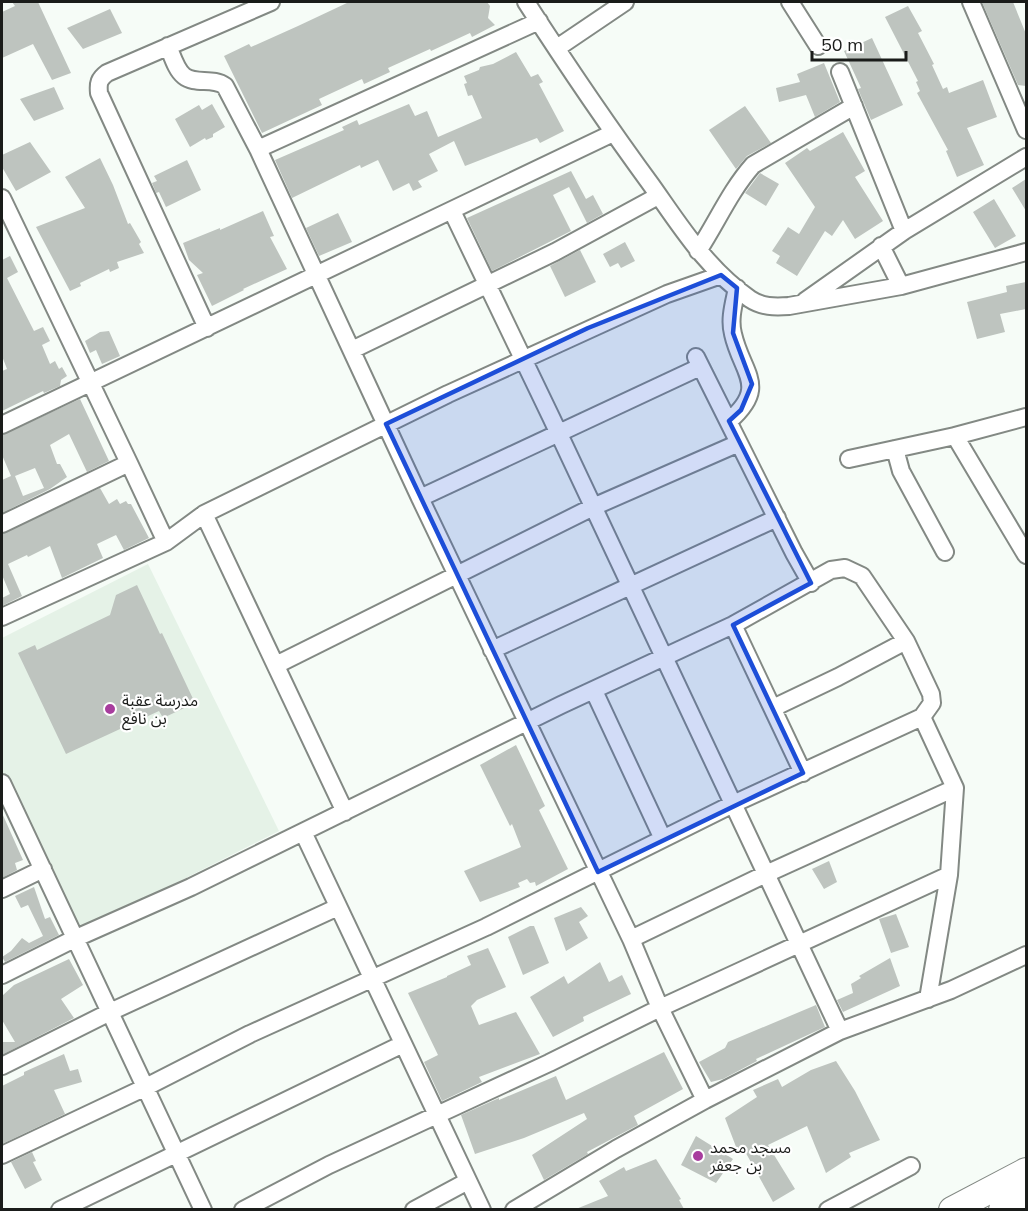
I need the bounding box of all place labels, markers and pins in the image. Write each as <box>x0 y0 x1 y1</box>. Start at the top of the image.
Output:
place label: مدرسة عقبة بن نافع <box>122 690 198 731</box>
marker: مدرسة عقبة بن نافع <box>103 702 117 716</box>
place label: مسجد محمد بن جعفر <box>709 1137 791 1175</box>
marker: مسجد محمد بن جعفر <box>691 1149 705 1163</box>

